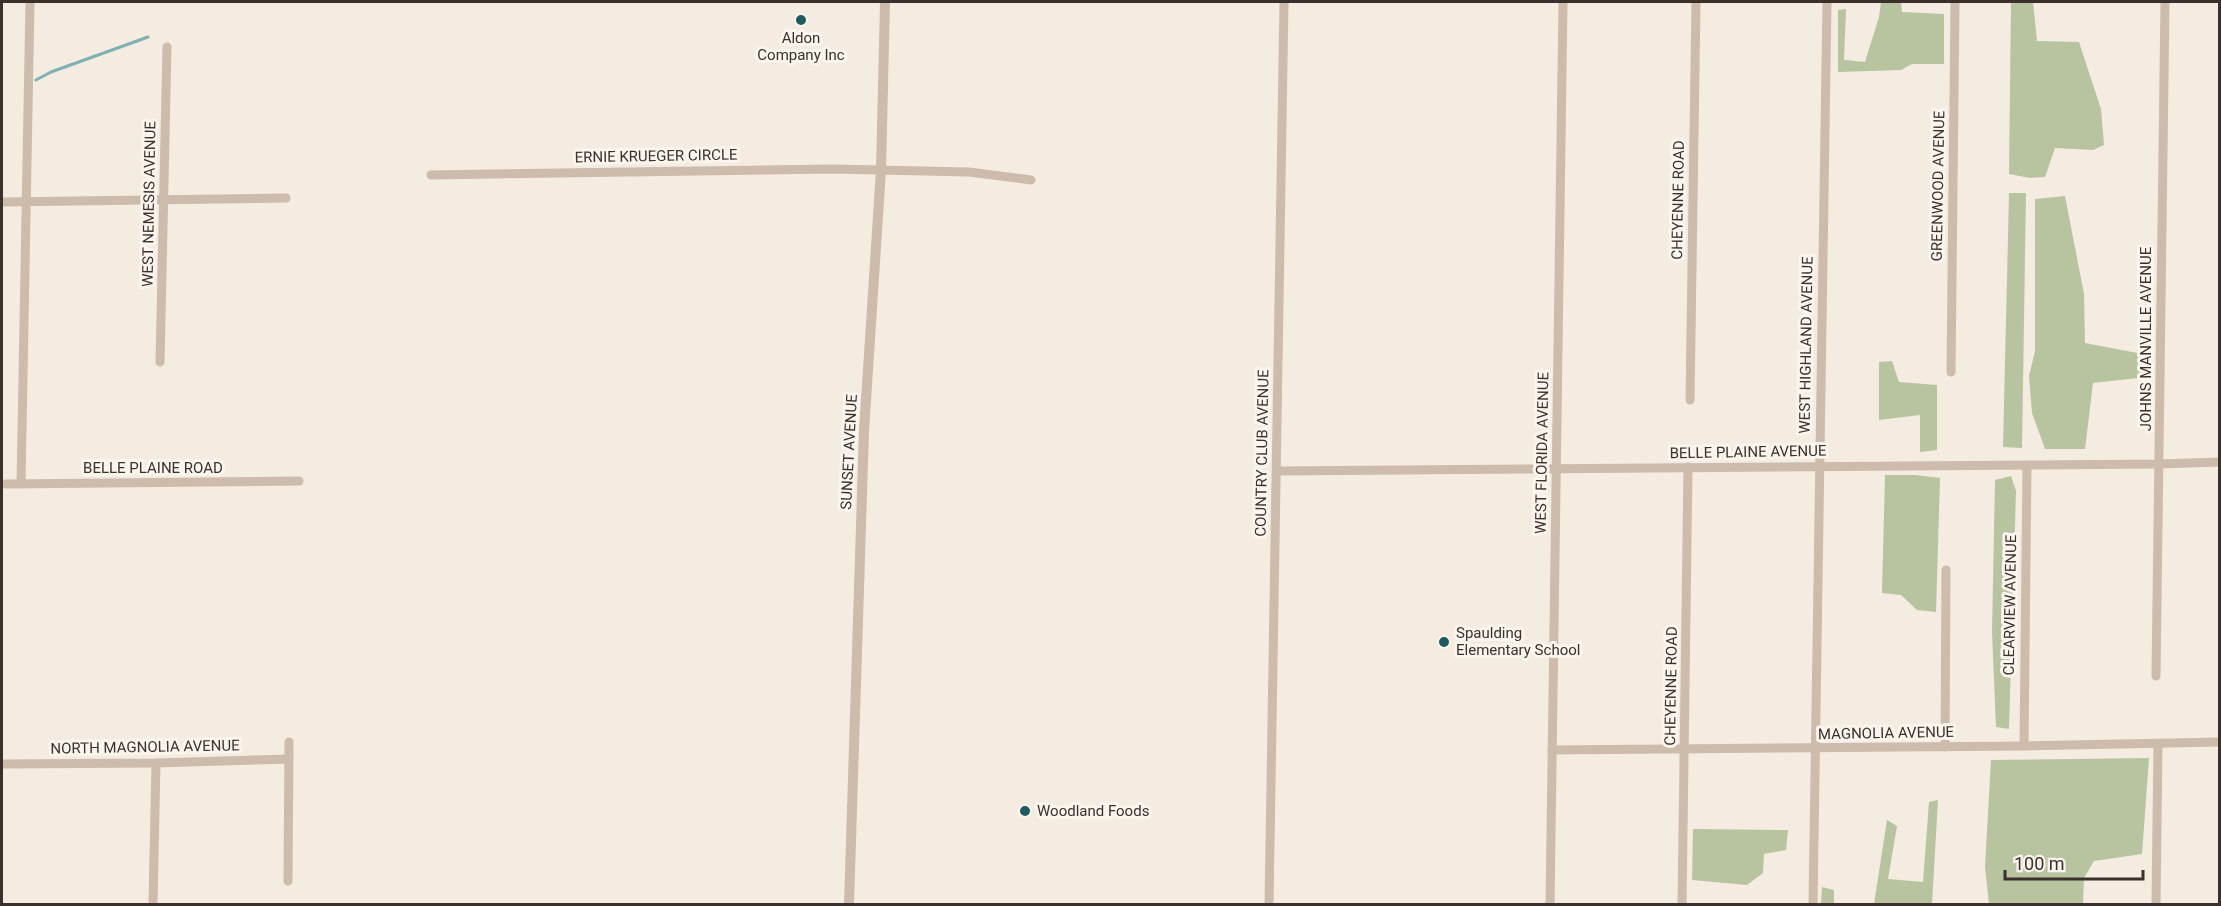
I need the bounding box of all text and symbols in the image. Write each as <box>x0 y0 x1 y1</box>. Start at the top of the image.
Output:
marker: Aldon Company Inc <box>794 13 808 27</box>
place label: Aldon Company Inc <box>757 29 845 64</box>
street label: GREENWOOD AVENUE <box>1928 110 1948 262</box>
street label: WEST NEMESIS AVENUE <box>139 121 159 287</box>
street label: CHEYENNE ROAD <box>1668 140 1688 260</box>
street label: ERNIE KRUEGER CIRCLE <box>574 146 738 166</box>
street label: JOHNS MANVILLE AVENUE <box>2137 246 2155 431</box>
street label: WEST HIGHLAND AVENUE <box>1795 256 1817 434</box>
street label: COUNTRY CLUB AVENUE <box>1252 369 1272 537</box>
street label: WEST FLORIDA AVENUE <box>1532 371 1552 534</box>
street label: SUNSET AVENUE <box>837 393 861 510</box>
street label: BELLE PLAINE AVENUE <box>1669 442 1827 462</box>
street label: BELLE PLAINE ROAD <box>83 459 223 477</box>
street label: CLEARVIEW AVENUE <box>2000 534 2020 675</box>
place label: Spaulding Elementary School <box>1456 624 1580 659</box>
street label: CHEYENNE ROAD <box>1661 626 1681 746</box>
marker: Spaulding Elementary School <box>1437 635 1451 649</box>
street label: MAGNOLIA AVENUE <box>1818 723 1955 743</box>
street label: NORTH MAGNOLIA AVENUE <box>50 736 240 758</box>
place label: Woodland Foods <box>1037 802 1149 820</box>
marker: Woodland Foods <box>1018 804 1032 818</box>
scale bar <box>2005 843 2143 881</box>
text: 100 m <box>2014 853 2065 874</box>

